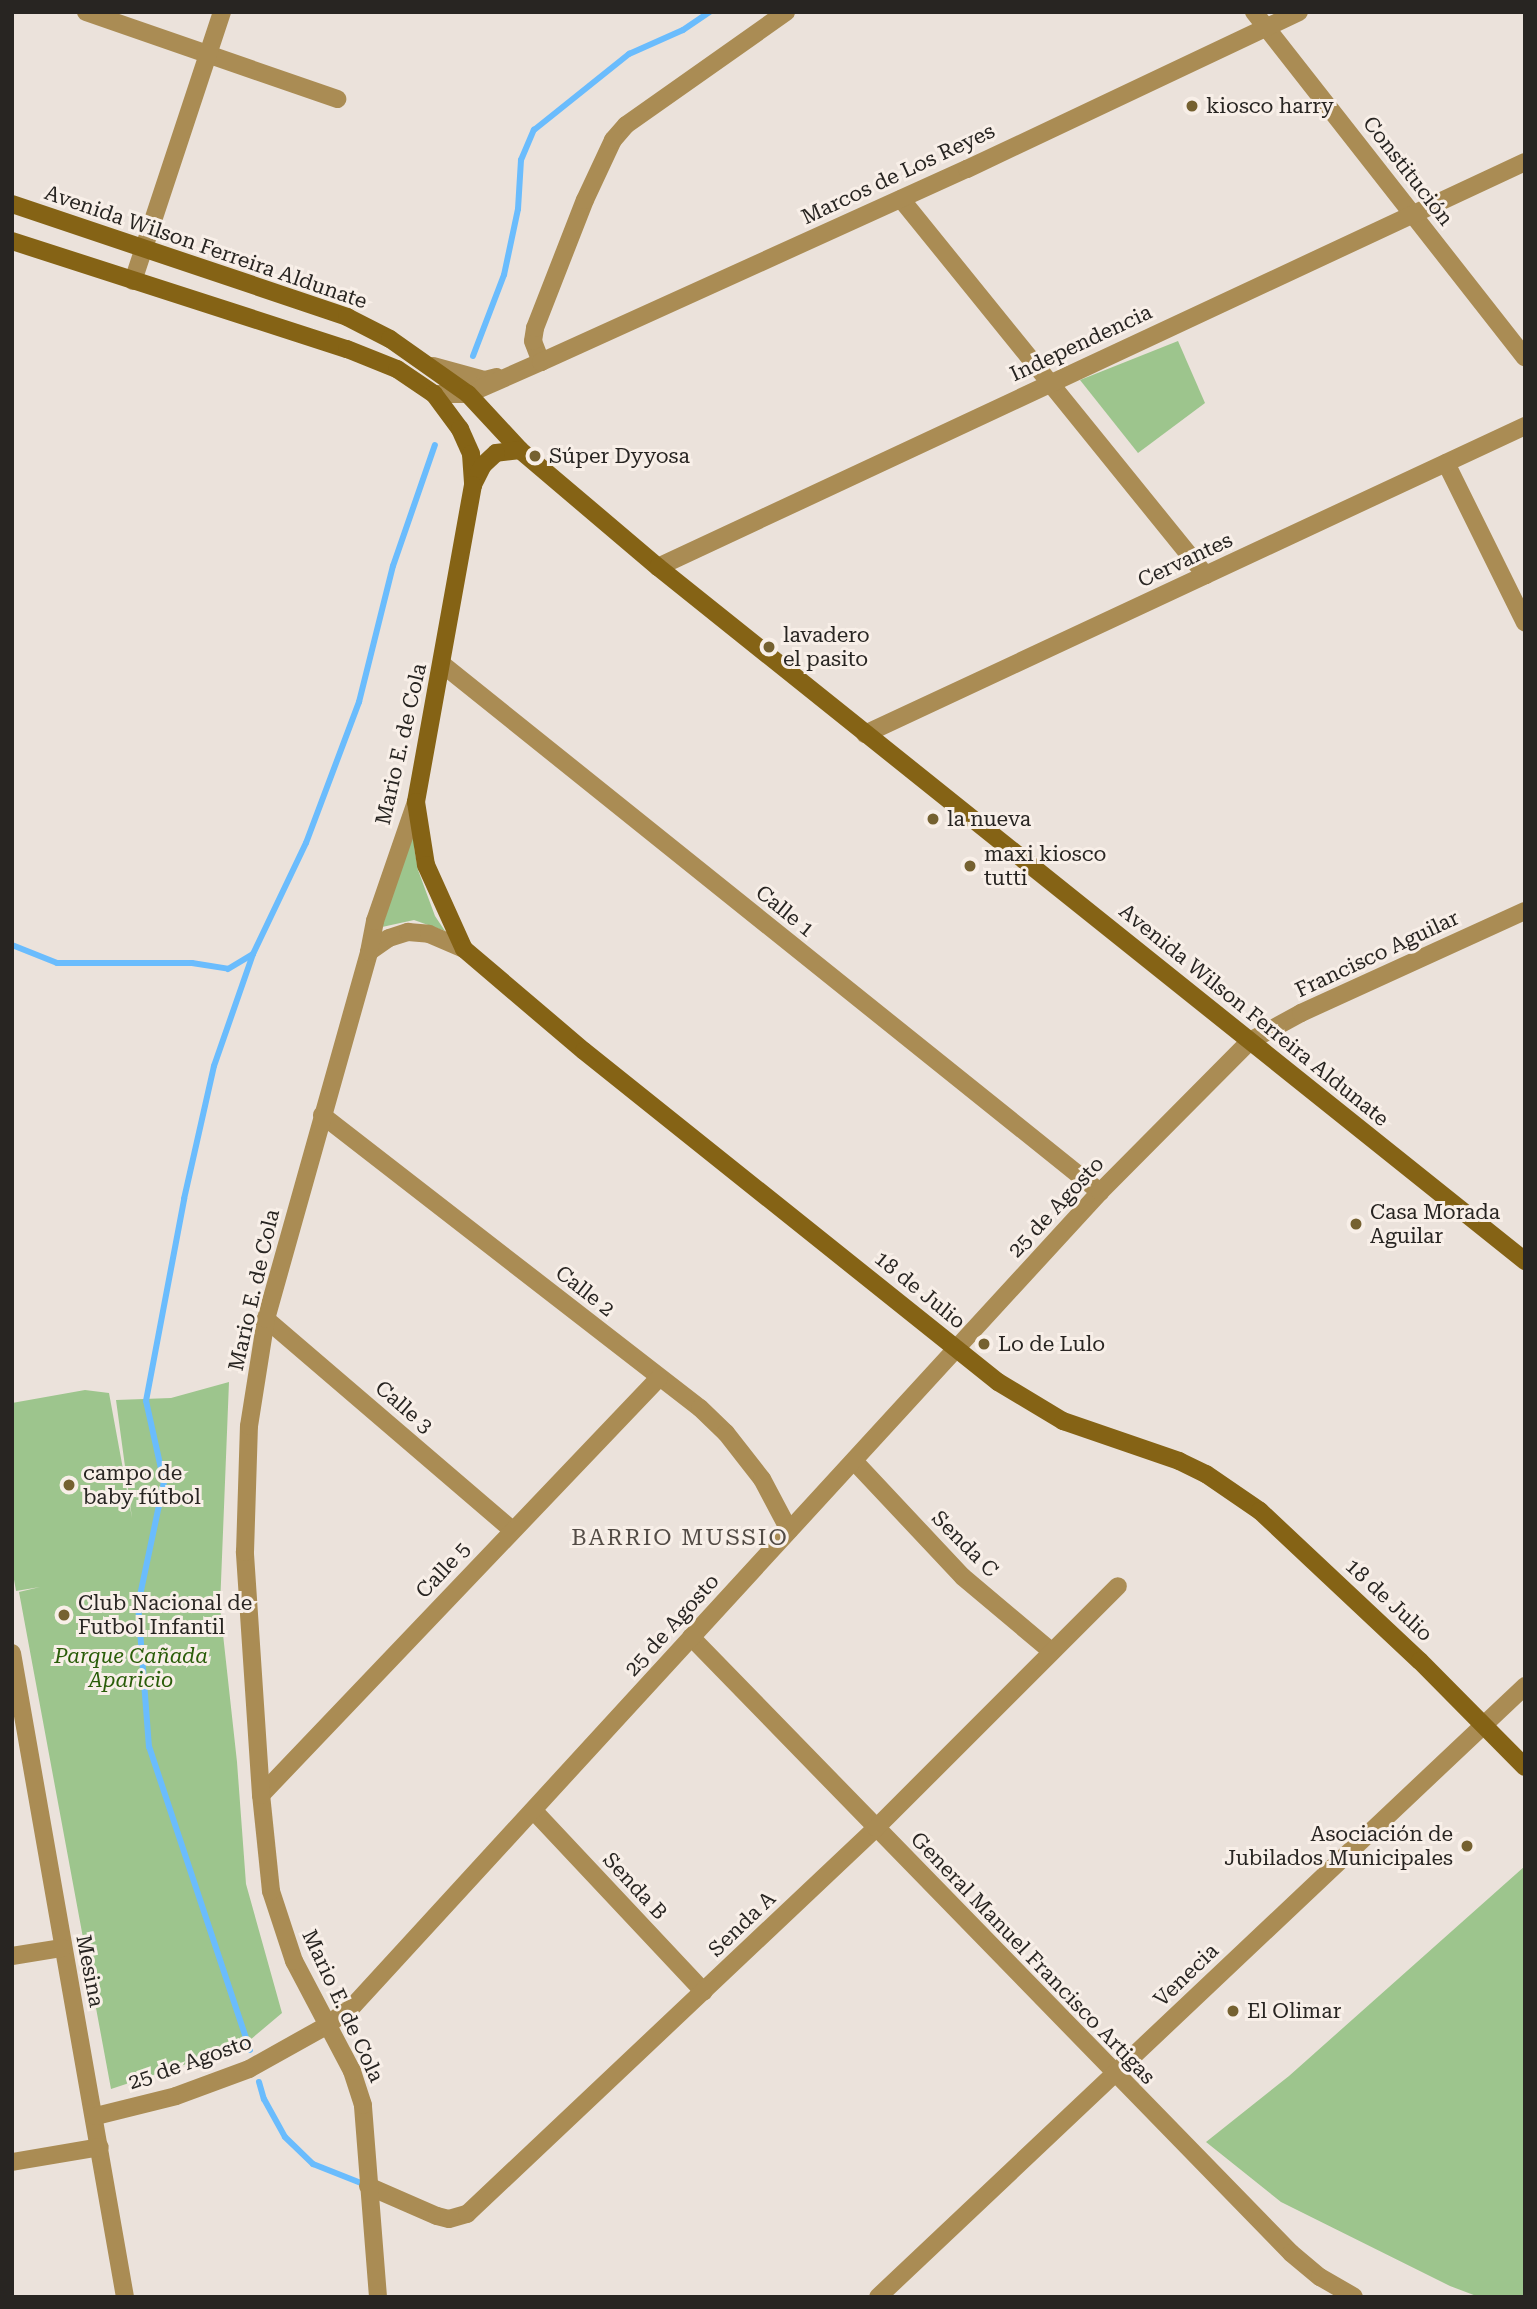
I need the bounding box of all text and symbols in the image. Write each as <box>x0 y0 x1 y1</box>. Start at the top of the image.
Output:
place label: kiosco harry <box>1206 93 1334 119</box>
marker: kiosco harry <box>1184 98 1200 114</box>
street label: Constitución <box>1357 111 1459 231</box>
street label: Marcos de Los Reyes <box>797 118 999 230</box>
street label: Avenida Wilson Ferreira Aldunate <box>41 180 371 314</box>
street label: Independencia <box>1006 299 1156 387</box>
place label: Súper Dyyosa <box>549 443 690 469</box>
marker: Súper Dyyosa <box>527 448 543 464</box>
street label: Cervantes <box>1134 527 1236 593</box>
place label: lavadero el pasito <box>783 622 870 672</box>
marker: lavadero el pasito <box>761 639 777 655</box>
street label: Mario E. de Cola <box>370 661 432 827</box>
place label: la nueva <box>947 806 1031 832</box>
marker: la nueva <box>925 811 941 827</box>
place label: maxi kiosco tutti <box>984 841 1106 891</box>
marker: maxi kiosco tutti <box>962 858 978 874</box>
street label: Calle 1 <box>751 880 819 942</box>
street label: Avenida Wilson Ferreira Aldunate <box>1114 898 1394 1132</box>
street label: Francisco Aguilar <box>1291 905 1463 1003</box>
street label: 25 de Agosto <box>1003 1151 1109 1263</box>
place label: Casa Morada Aguilar <box>1370 1199 1500 1249</box>
street label: Mario E. de Cola <box>223 1207 285 1373</box>
marker: Casa Morada Aguilar <box>1348 1216 1364 1232</box>
street label: 18 de Julio <box>869 1246 971 1334</box>
street label: Calle 2 <box>550 1260 620 1322</box>
place label: Lo de Lulo <box>998 1331 1105 1357</box>
marker: Lo de Lulo <box>976 1336 992 1352</box>
street label: Calle 3 <box>370 1375 438 1439</box>
place label: campo de baby fútbol <box>83 1460 201 1510</box>
marker: campo de baby fútbol <box>61 1477 77 1493</box>
street label: Senda C <box>927 1506 1003 1582</box>
district label: BARRIO MUSSIO <box>573 1524 787 1552</box>
street label: Calle 5 <box>411 1537 475 1603</box>
street label: 18 de Julio <box>1340 1553 1438 1647</box>
street label: 25 de Agosto <box>620 1569 724 1681</box>
place label: Club Nacional de Futbol Infantil <box>78 1590 252 1640</box>
marker: Club Nacional de Futbol Infantil <box>56 1607 72 1623</box>
park label: Parque Cañada Aparicio <box>54 1643 208 1693</box>
place label: Asociación de Jubilados Municipales <box>1224 1821 1453 1871</box>
street label: General Manuel Francisco Artigas <box>906 1827 1160 2089</box>
marker: Asociación de Jubilados Municipales <box>1459 1838 1475 1854</box>
street label: Senda B <box>598 1847 672 1925</box>
street label: Senda A <box>703 1886 781 1962</box>
street label: Mario E. de Cola <box>297 1926 389 2086</box>
street label: Mesina <box>71 1933 109 2009</box>
street label: Venecia <box>1148 1938 1224 2012</box>
place label: El Olimar <box>1247 1998 1341 2024</box>
marker: El Olimar <box>1225 2003 1241 2019</box>
street label: 25 de Agosto <box>125 2029 255 2095</box>

